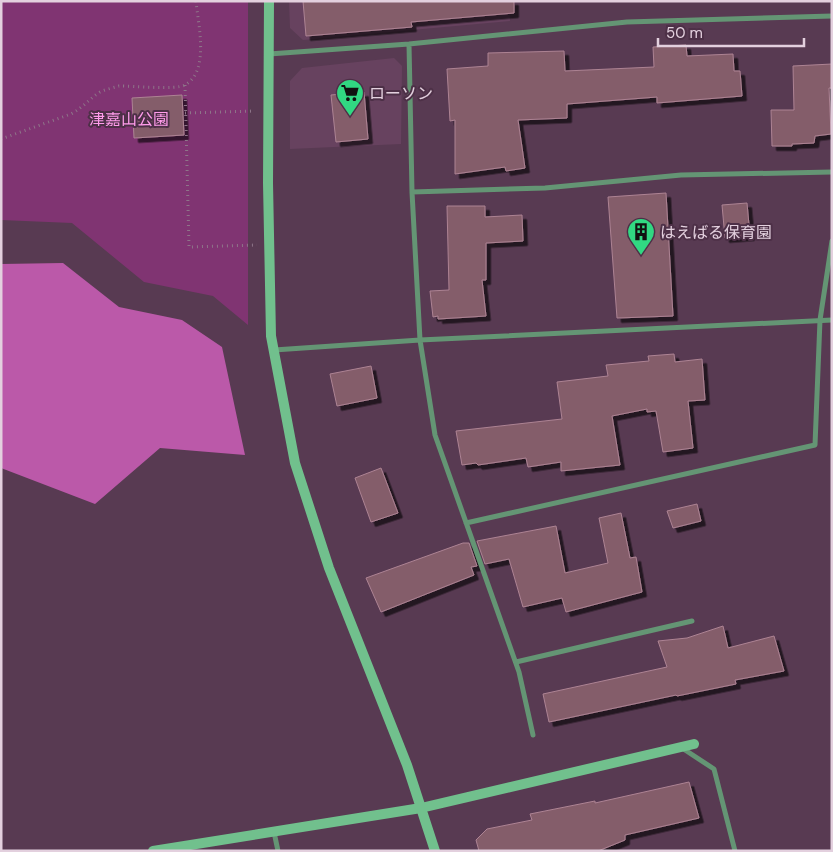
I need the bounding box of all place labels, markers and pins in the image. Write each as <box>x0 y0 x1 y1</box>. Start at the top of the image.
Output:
supermarket icon: ローソン <box>335 78 365 117</box>
place label: ローソン <box>369 83 433 104</box>
building icon: はえばる保育園 <box>626 217 656 256</box>
place label: はえばる保育園 <box>660 222 772 243</box>

